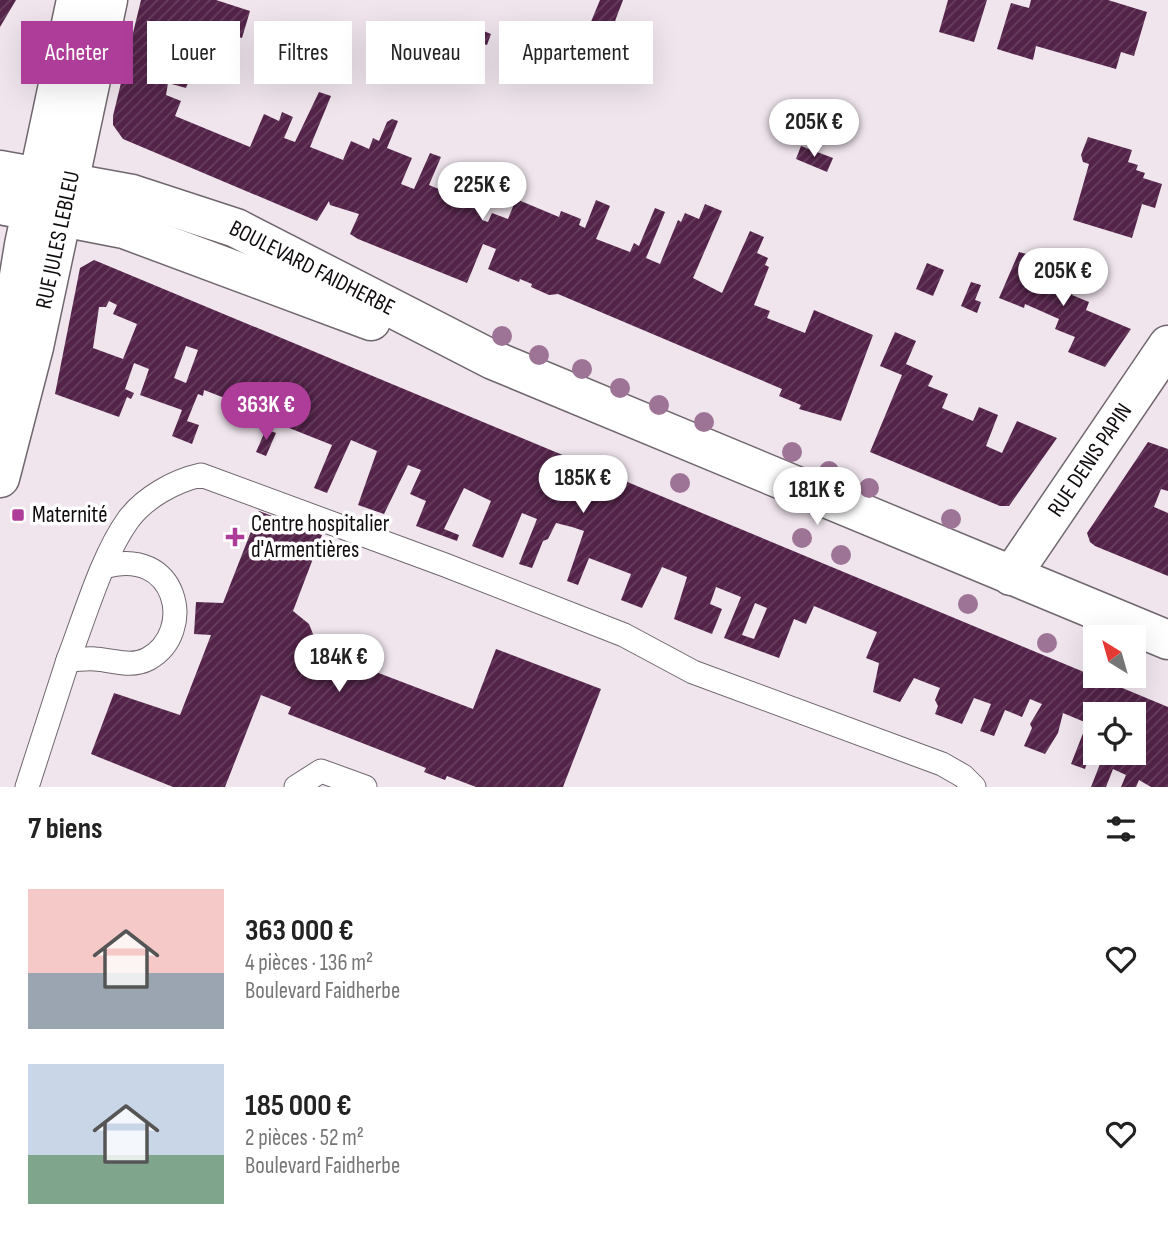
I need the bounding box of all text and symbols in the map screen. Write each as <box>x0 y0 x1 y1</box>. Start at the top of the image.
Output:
chip: Acheter <box>21 21 133 84</box>
chip: Louer <box>147 21 240 84</box>
chip: Filtres <box>254 21 352 84</box>
chip: Nouveau <box>366 21 485 84</box>
chip: Appartement <box>499 21 653 84</box>
pin: 205K € <box>757 100 871 159</box>
text: 205K € <box>785 108 843 136</box>
pin: 225K € <box>425 162 539 222</box>
street label: RUE JULES LEBLEU <box>30 169 86 311</box>
text: 225K € <box>454 171 510 199</box>
street label: BOULEVARD FAIDHERBE <box>225 214 399 322</box>
pin: 205K € <box>1006 248 1120 308</box>
text: 205K € <box>1034 257 1092 285</box>
pin: 363K € <box>209 382 323 442</box>
text: 363K € <box>237 391 295 419</box>
street label: RUE DENIS PAPIN <box>1042 398 1138 522</box>
pin: 185K € <box>526 456 640 515</box>
text: 185K € <box>555 464 611 492</box>
pin: 181K € <box>760 468 874 527</box>
text: 181K € <box>789 476 845 504</box>
place label: Maternité <box>32 501 107 529</box>
marker: Maternité <box>10 507 26 523</box>
place label: Centre hospitalier d'Armentières <box>251 510 390 564</box>
marker: Centre hospitalier d'Armentières <box>225 527 245 547</box>
north arrow <box>1083 625 1146 688</box>
map controls <box>1083 625 1146 765</box>
pin: 184K € <box>282 634 396 694</box>
text: 184K € <box>310 643 368 671</box>
button: locate <box>1083 702 1146 765</box>
icon: filters <box>1102 810 1140 848</box>
text: 7 biens <box>28 811 103 847</box>
text: 363 000 € <box>245 913 354 949</box>
icon: home <box>84 917 168 1001</box>
icon: heart <box>1102 940 1140 978</box>
text: 4 pièces · 136 m² <box>245 949 373 977</box>
text: Boulevard Faidherbe <box>245 977 400 1005</box>
text: 185 000 € <box>245 1088 352 1124</box>
icon: home <box>84 1092 168 1176</box>
icon: heart <box>1102 1115 1140 1153</box>
text: 2 pièces · 52 m² <box>245 1124 364 1152</box>
text: Boulevard Faidherbe <box>245 1152 400 1180</box>

